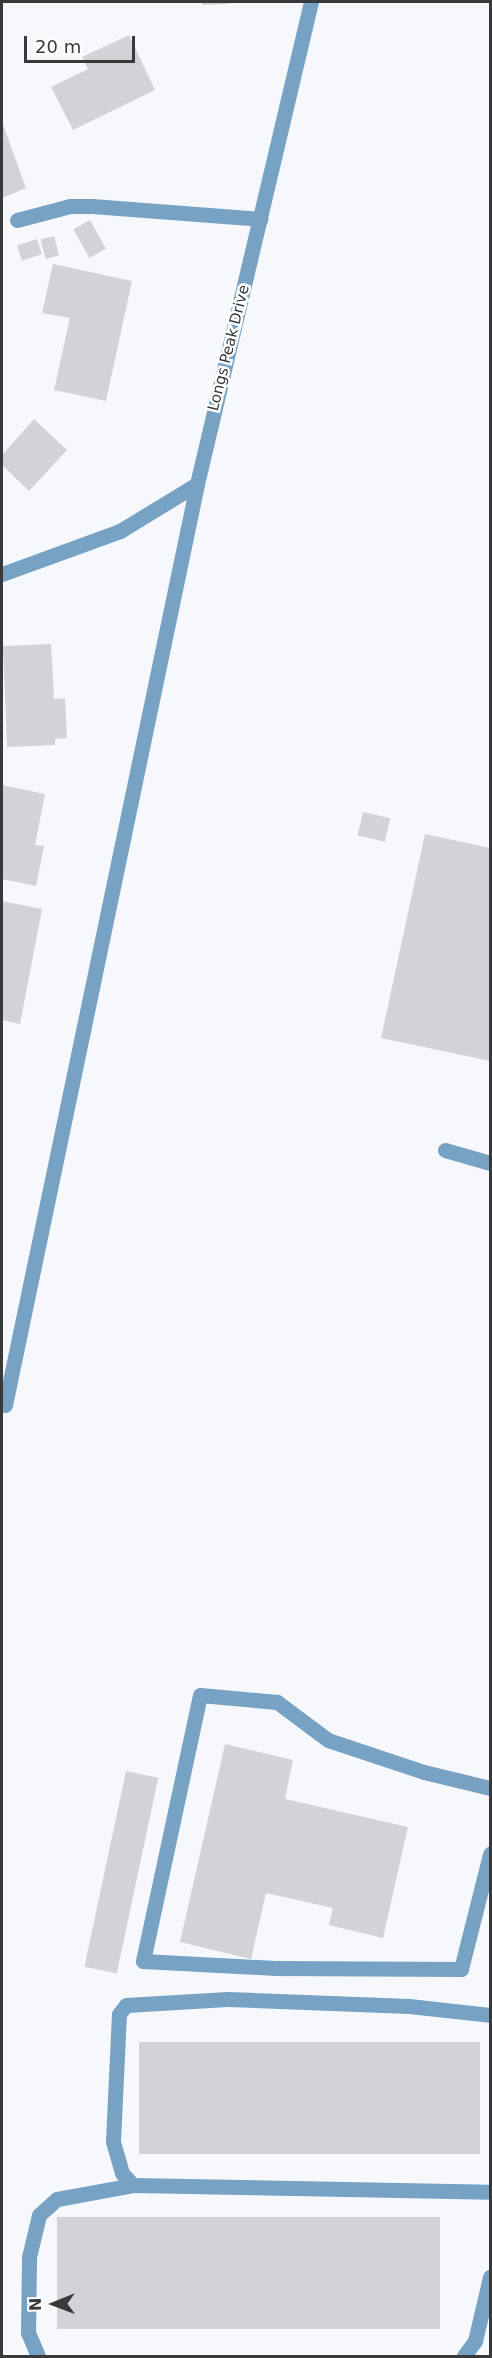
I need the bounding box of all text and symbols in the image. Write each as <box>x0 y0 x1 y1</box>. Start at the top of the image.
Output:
scale bar <box>27 24 138 62</box>
text: 20 m <box>35 36 81 57</box>
street label: Longs Peak Drive <box>205 283 253 413</box>
north arrow <box>24 2274 84 2334</box>
text: N <box>26 2297 45 2311</box>

